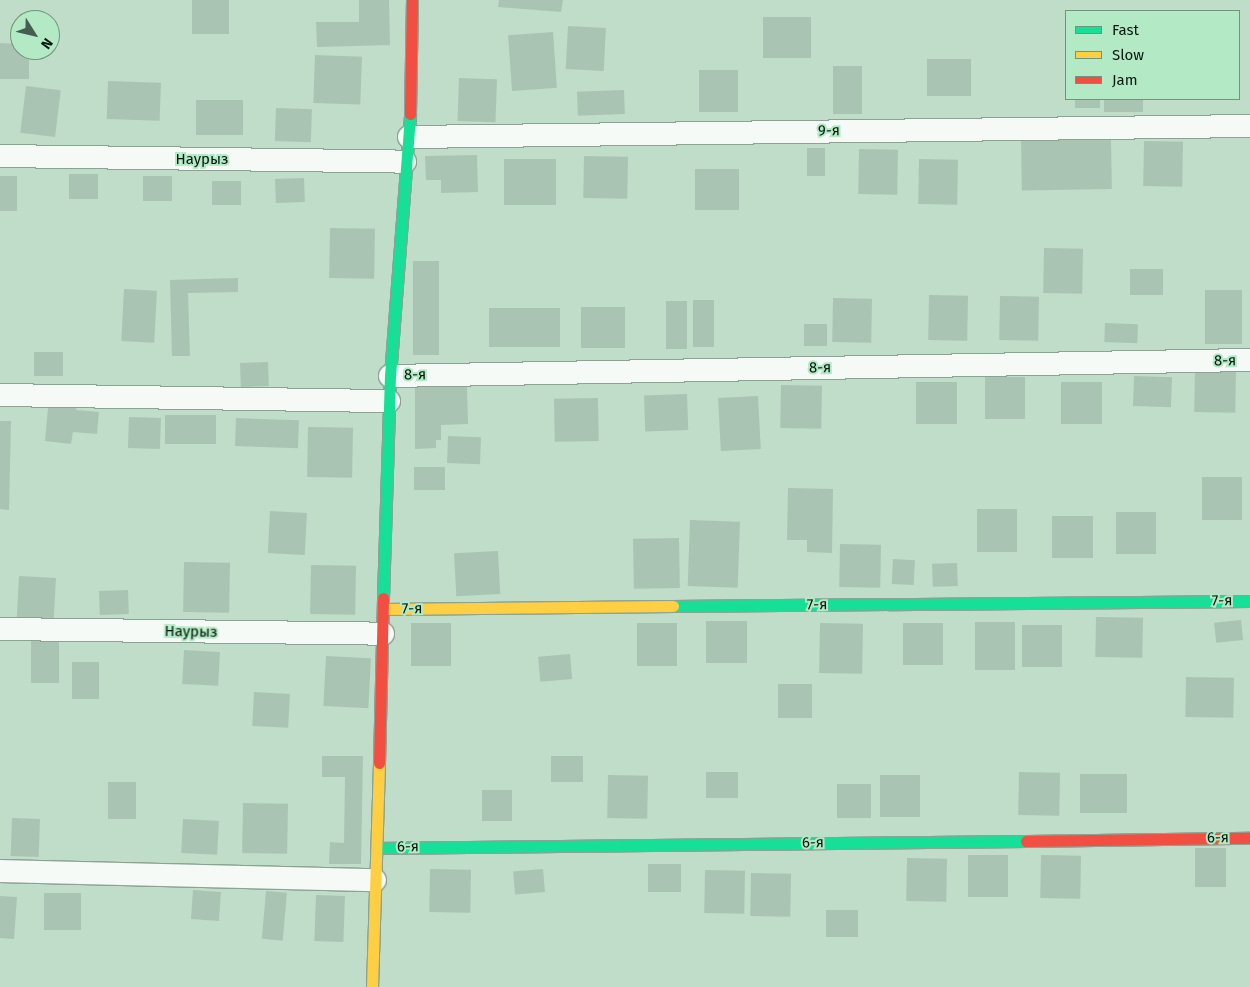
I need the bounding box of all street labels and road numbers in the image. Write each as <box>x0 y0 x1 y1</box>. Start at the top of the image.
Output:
street label: 9-я <box>818 122 840 140</box>
street label: Наурыз <box>176 151 228 169</box>
street label: 8-я <box>1214 352 1236 370</box>
street label: 8-я <box>809 359 831 377</box>
street label: 8-я <box>404 366 426 384</box>
street label: 7-я <box>1211 592 1233 610</box>
street label: 7-я <box>806 596 828 614</box>
street label: 7-я <box>401 600 423 618</box>
street label: Наурыз <box>164 623 218 641</box>
street label: 6-я <box>1207 829 1229 847</box>
street label: 6-я <box>802 834 824 852</box>
street label: 6-я <box>397 838 419 856</box>

